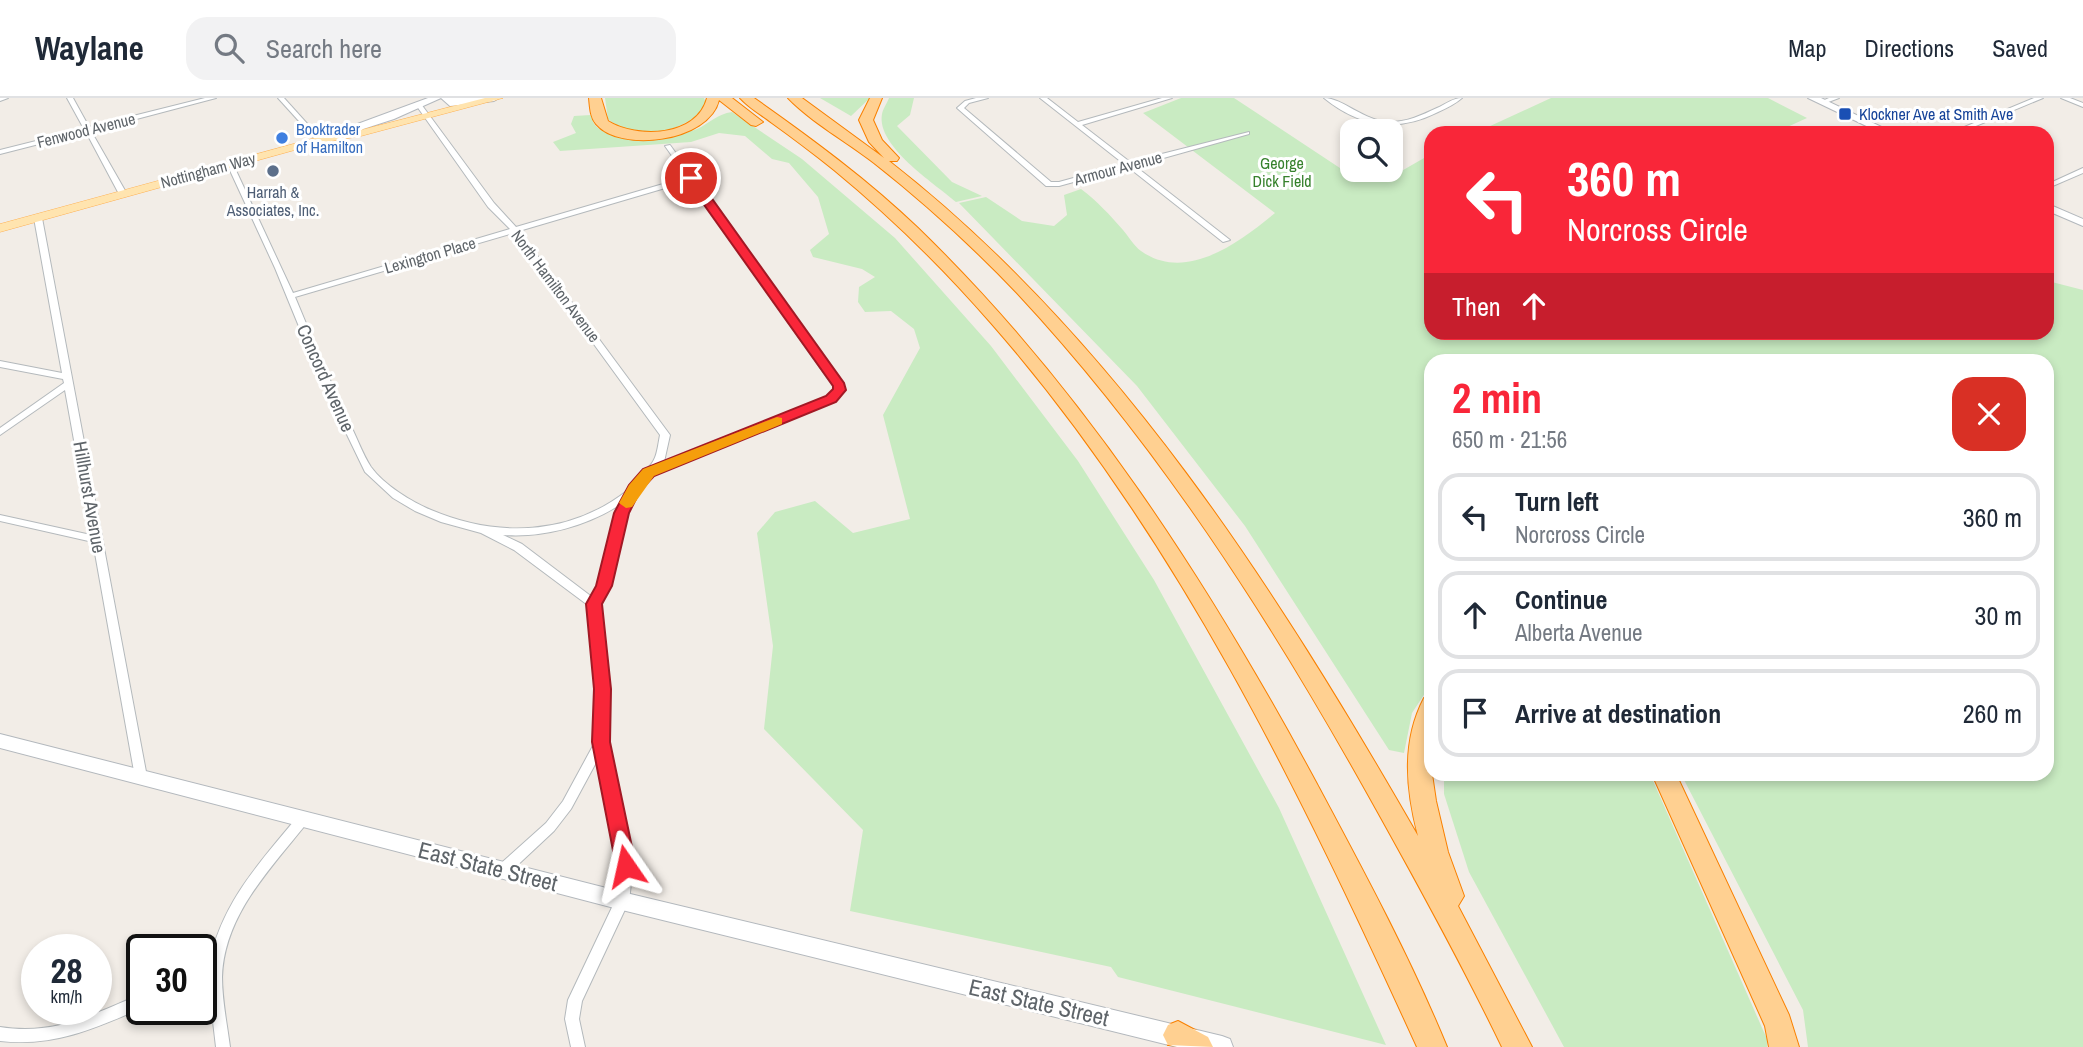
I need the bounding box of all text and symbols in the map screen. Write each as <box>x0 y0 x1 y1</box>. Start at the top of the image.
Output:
search box <box>186 17 676 80</box>
text: Waylane <box>35 26 144 70</box>
icon: search <box>210 29 248 67</box>
text: Search here <box>266 31 382 66</box>
text: Map <box>1788 32 1826 64</box>
text: Directions <box>1864 32 1954 64</box>
text: Saved <box>1992 32 2048 64</box>
place label: Klockner Ave at Smith Ave <box>1859 103 2013 125</box>
marker: Klockner Ave at Smith Ave <box>1837 106 1853 122</box>
street label: Fenwood Avenue <box>35 107 137 153</box>
place label: Booktrader of Hamilton <box>296 118 363 158</box>
map controls <box>1340 119 1403 182</box>
button: search <box>1340 119 1403 182</box>
marker: Booktrader of Hamilton <box>274 130 290 146</box>
text: 360 m <box>1567 145 1681 211</box>
street label: Armour Avenue <box>1071 146 1164 191</box>
street label: Nottingham Way <box>158 147 258 193</box>
pin <box>661 148 721 208</box>
park label: George Dick Field <box>1252 152 1312 192</box>
icon: left <box>1452 154 1543 245</box>
icon: arrive <box>672 159 710 197</box>
marker: Harrah & Associates, Inc. <box>265 163 281 179</box>
place label: Harrah & Associates, Inc. <box>226 181 319 221</box>
text: Norcross Circle <box>1567 208 1748 251</box>
street label: North Hamilton Avenue <box>506 225 606 347</box>
street label: Lexington Place <box>382 231 478 279</box>
icon: ahead <box>1515 287 1553 325</box>
text: Then <box>1452 289 1501 324</box>
street label: Concord Avenue <box>291 320 361 436</box>
text: 2 min <box>1452 370 1542 426</box>
button: close <box>1952 377 2026 451</box>
text: 650 m · 21:56 <box>1452 424 1567 455</box>
street label: Hillhurst Avenue <box>67 439 113 555</box>
text: Turn left <box>1515 484 1599 519</box>
icon: left <box>1456 498 1494 536</box>
text: 360 m <box>1963 500 2022 535</box>
text: Norcross Circle <box>1515 519 1645 550</box>
text: Continue <box>1515 582 1607 617</box>
icon: ahead <box>1456 596 1494 634</box>
text: 30 m <box>1975 598 2022 633</box>
text: Alberta Avenue <box>1515 617 1643 648</box>
icon: arrive <box>1456 694 1494 732</box>
text: Arrive at destination <box>1515 696 1721 731</box>
text: 260 m <box>1963 696 2022 731</box>
position arrow <box>589 829 663 903</box>
street label: East State Street <box>415 834 561 898</box>
speed limit sign: 30 <box>126 934 217 1025</box>
text: 28 <box>51 947 82 994</box>
street label: East State Street <box>966 971 1112 1033</box>
text: km/h <box>51 984 83 1009</box>

